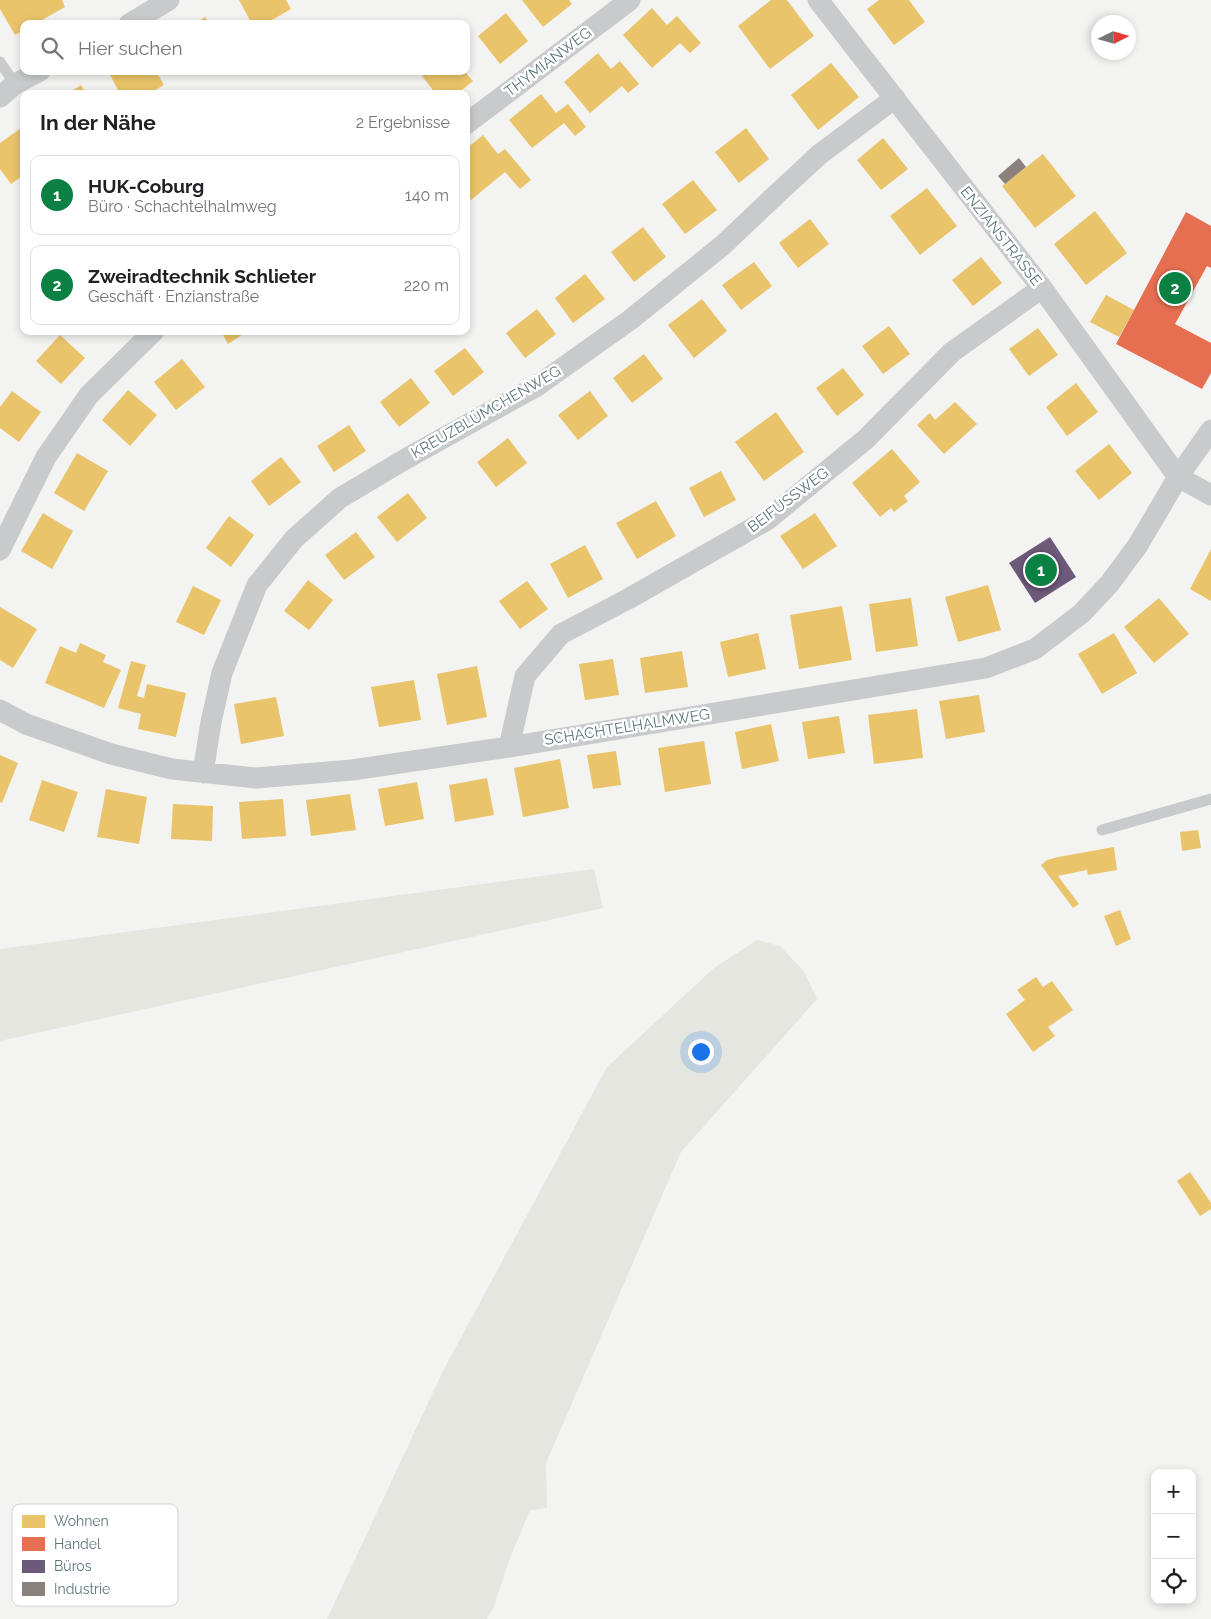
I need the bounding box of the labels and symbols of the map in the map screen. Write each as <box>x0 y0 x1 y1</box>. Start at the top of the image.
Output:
north arrow <box>1091 15 1136 60</box>
street label: THYMIANWEG <box>501 24 595 100</box>
street label: ENZIANSTRASSE <box>957 183 1045 289</box>
pin: 2 <box>1159 269 1191 307</box>
street label: KREUZBLÜMCHENWEG <box>408 361 564 462</box>
street label: BEIFUSSWEG <box>744 464 832 536</box>
pin: 1 <box>1025 551 1057 589</box>
street label: SCHACHTELHALMWEG <box>543 705 711 749</box>
your location <box>688 1039 714 1065</box>
legend <box>12 1504 178 1606</box>
text: Wohnen <box>54 1513 109 1529</box>
text: Handel <box>54 1536 101 1552</box>
text: Büros <box>54 1558 92 1574</box>
text: Industrie <box>54 1581 110 1597</box>

